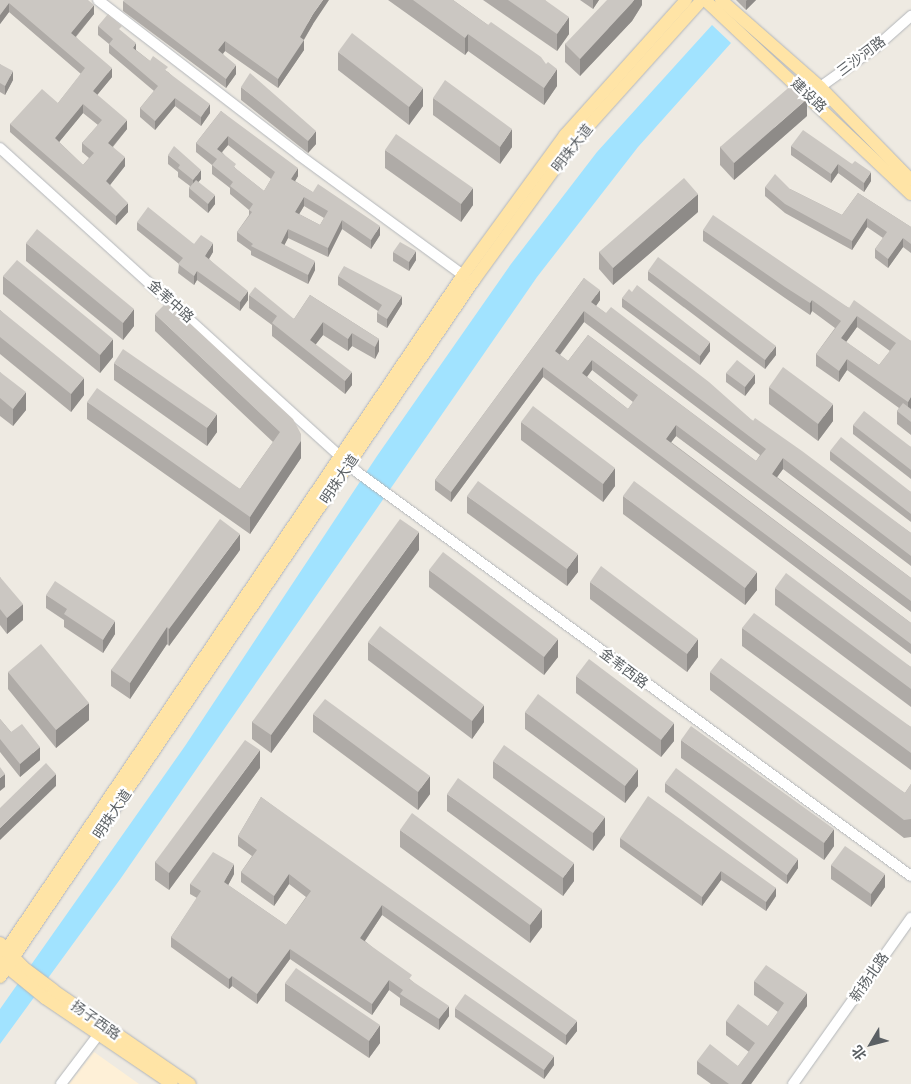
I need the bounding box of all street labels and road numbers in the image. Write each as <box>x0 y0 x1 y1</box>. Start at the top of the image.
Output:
street label: 三沙河路 <box>834 32 888 80</box>
street label: 建设路 <box>788 75 830 115</box>
street label: 明珠大道 <box>548 121 596 175</box>
street label: 金苇中路 <box>145 276 197 326</box>
street label: 明珠大道 <box>316 451 362 507</box>
street label: 金苇西路 <box>597 644 651 692</box>
street label: 明珠大道 <box>89 786 135 842</box>
street label: 新扬北路 <box>846 949 892 1005</box>
street label: 扬子西路 <box>68 997 124 1043</box>

